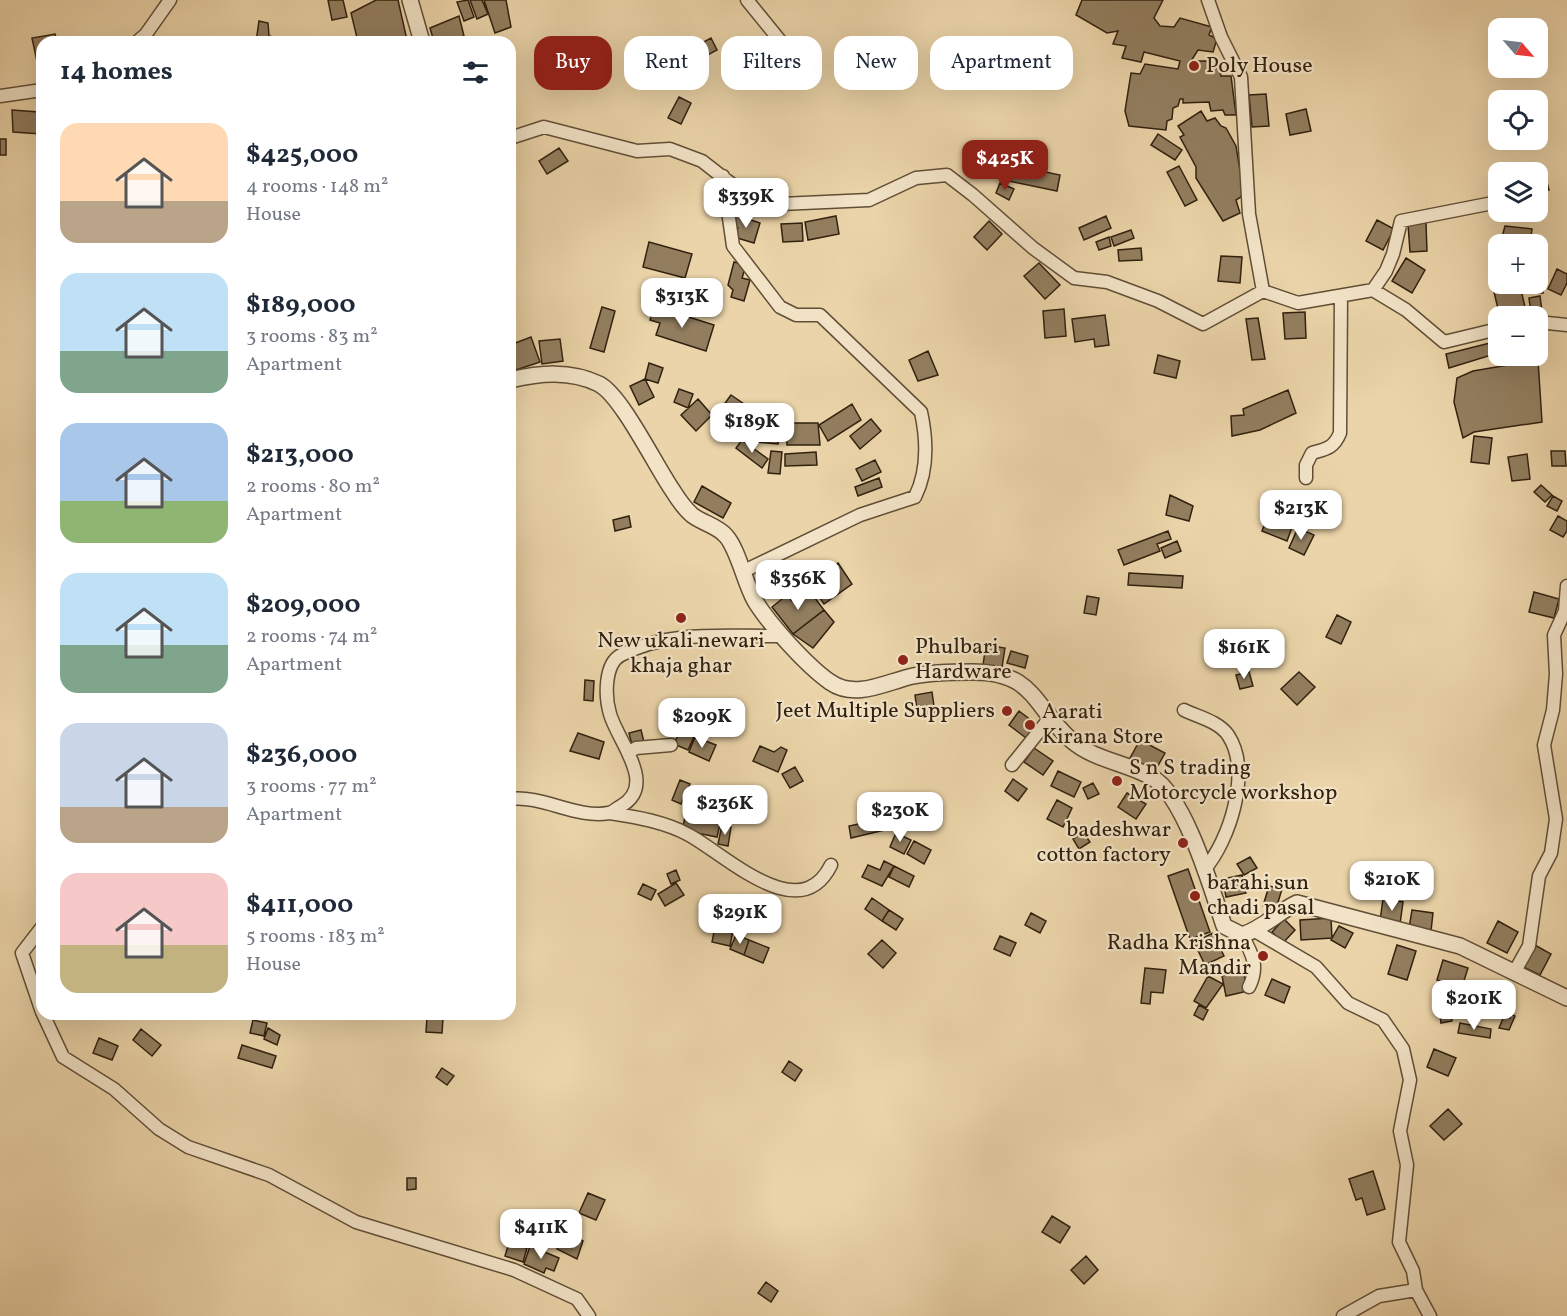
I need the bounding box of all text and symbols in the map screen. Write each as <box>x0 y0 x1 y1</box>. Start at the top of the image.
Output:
north arrow <box>1488 18 1548 78</box>
map controls <box>1488 18 1548 366</box>
chip: Buy <box>534 36 612 90</box>
chip: Rent <box>624 36 709 90</box>
chip: Filters <box>721 36 822 90</box>
chip: New <box>834 36 918 90</box>
chip: Apartment <box>930 36 1073 90</box>
place label: Poly House <box>1206 51 1313 82</box>
text: 14 homes <box>60 54 173 90</box>
icon: filters <box>459 56 492 89</box>
marker: Poly House <box>1187 59 1201 73</box>
button: locate <box>1488 90 1548 150</box>
text: $425,000 <box>246 137 358 173</box>
pin: $425K <box>963 140 1047 191</box>
text: $425K <box>976 145 1034 173</box>
icon: home <box>108 147 180 219</box>
button: layers <box>1488 162 1548 222</box>
text: 4 rooms · 148 m² <box>246 173 388 201</box>
pin: $339K <box>704 178 788 229</box>
text: $339K <box>718 183 774 211</box>
text: House <box>246 201 301 229</box>
button: + <box>1488 234 1548 294</box>
pin: $313K <box>640 278 724 329</box>
text: $313K <box>655 283 709 311</box>
text: $189,000 <box>246 287 356 323</box>
icon: home <box>108 297 180 369</box>
button: − <box>1488 306 1548 366</box>
text: 3 rooms · 83 m² <box>246 323 378 351</box>
text: Apartment <box>246 351 342 379</box>
pin: $189K <box>710 403 794 454</box>
text: $189K <box>724 408 780 436</box>
text: $213,000 <box>246 437 354 473</box>
icon: home <box>108 447 180 519</box>
text: 2 rooms · 80 m² <box>246 473 380 501</box>
pin: $213K <box>1259 490 1343 541</box>
text: $213K <box>1274 495 1328 523</box>
text: Apartment <box>246 501 342 529</box>
pin: $356K <box>756 560 840 611</box>
text: $356K <box>770 565 826 593</box>
text: $209,000 <box>246 587 360 623</box>
icon: home <box>108 597 180 669</box>
marker: New ukali newari khaja ghar <box>674 611 688 625</box>
text: 2 rooms · 74 m² <box>246 623 377 651</box>
place label: New ukali newari khaja ghar <box>597 626 765 682</box>
pin: $161K <box>1202 629 1286 680</box>
place label: Phulbari Hardware <box>915 632 1012 688</box>
text: $161K <box>1218 634 1270 662</box>
text: Apartment <box>246 651 342 679</box>
marker: Phulbari Hardware <box>896 653 910 667</box>
place label: Jeet Multiple Suppliers <box>776 696 995 727</box>
place label: Aarati Kirana Store <box>1042 697 1163 753</box>
pin: $209K <box>660 698 744 749</box>
text: $209K <box>672 703 732 731</box>
marker: Jeet Multiple Suppliers <box>1000 704 1014 718</box>
marker: Aarati Kirana Store <box>1023 718 1037 732</box>
text: $236,000 <box>246 737 357 773</box>
icon: home <box>108 747 180 819</box>
place label: S n S trading Motorcycle workshop <box>1129 753 1337 809</box>
text: 3 rooms · 77 m² <box>246 773 377 801</box>
marker: S n S trading Motorcycle workshop <box>1110 774 1124 788</box>
pin: $236K <box>683 785 767 836</box>
text: $236K <box>697 790 753 818</box>
pin: $230K <box>858 792 942 843</box>
text: $230K <box>871 797 929 825</box>
text: Apartment <box>246 801 342 829</box>
place label: badeshwar cotton factory <box>1037 815 1171 871</box>
marker: badeshwar cotton factory <box>1176 836 1190 850</box>
pin: $210K <box>1350 861 1434 912</box>
text: $210K <box>1364 866 1420 894</box>
place label: barahi sun chadi pasal <box>1207 868 1314 924</box>
text: $411,000 <box>246 887 353 923</box>
marker: barahi sun chadi pasal <box>1188 889 1202 903</box>
pin: $291K <box>698 894 782 945</box>
icon: home <box>108 897 180 969</box>
text: $291K <box>712 899 768 927</box>
text: 5 rooms · 183 m² <box>246 923 385 951</box>
place label: Radha Krishna Mandir <box>1107 928 1251 984</box>
marker: Radha Krishna Mandir <box>1256 949 1270 963</box>
text: House <box>246 951 301 979</box>
pin: $201K <box>1432 980 1516 1031</box>
text: $201K <box>1446 985 1502 1013</box>
pin: $411K <box>499 1209 583 1260</box>
text: $411K <box>514 1214 568 1242</box>

